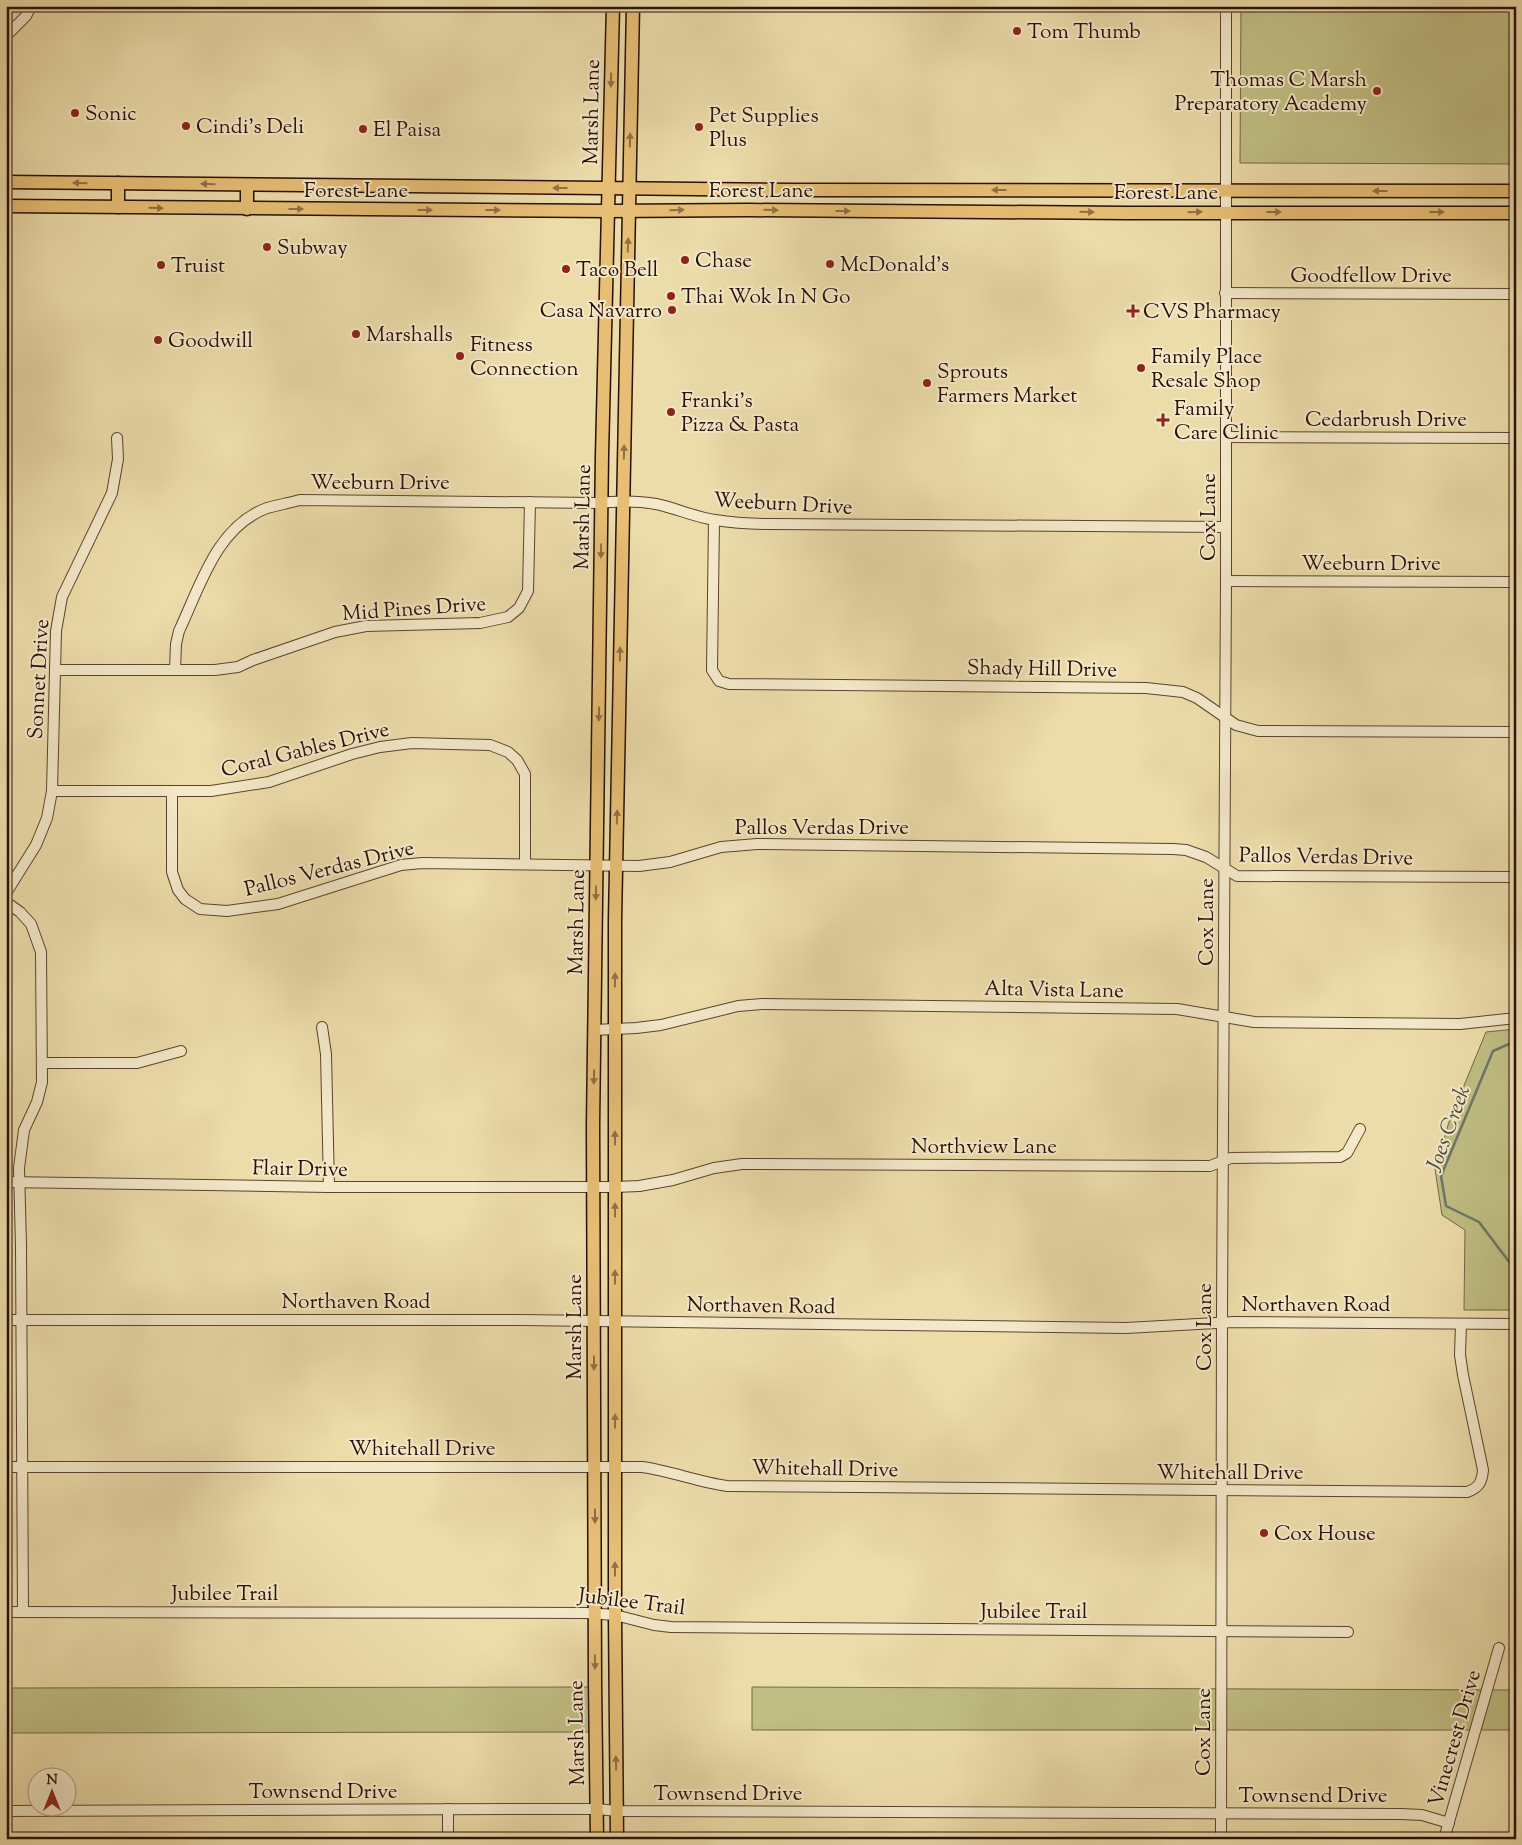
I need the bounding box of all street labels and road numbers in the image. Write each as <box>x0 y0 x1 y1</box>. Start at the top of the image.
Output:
street label: Marsh Lane <box>577 59 609 165</box>
street label: Forest Lane <box>304 177 408 207</box>
street label: Forest Lane <box>709 177 813 207</box>
street label: Forest Lane <box>1114 179 1218 209</box>
street label: Goodfellow Drive <box>1290 262 1452 292</box>
street label: Cedarbrush Drive <box>1305 406 1467 436</box>
street label: Marsh Lane <box>568 464 600 570</box>
street label: Weeburn Drive <box>310 469 450 499</box>
street label: Cox Lane <box>1195 473 1225 561</box>
street label: Weeburn Drive <box>712 486 853 524</box>
street label: Weeburn Drive <box>1301 550 1441 580</box>
street label: Mid Pines Drive <box>341 590 487 630</box>
street label: Sonnet Drive <box>22 618 58 740</box>
street label: Shady Hill Drive <box>967 654 1117 686</box>
street label: Coral Gables Drive <box>218 716 393 786</box>
street label: Pallos Verdas Drive <box>735 814 909 844</box>
street label: Pallos Verdas Drive <box>241 834 418 906</box>
street label: Pallos Verdas Drive <box>1239 841 1413 875</box>
street label: Marsh Lane <box>562 869 594 975</box>
street label: Cox Lane <box>1193 878 1223 966</box>
street label: Alta Vista Lane <box>984 975 1124 1007</box>
street label: Northview Lane <box>911 1133 1057 1163</box>
street label: Flair Drive <box>252 1154 348 1186</box>
street label: Marsh Lane <box>561 1274 591 1380</box>
street label: Cox Lane <box>1191 1283 1221 1371</box>
street label: Northaven Road <box>282 1288 431 1318</box>
street label: Northaven Road <box>686 1291 836 1323</box>
street label: Northaven Road <box>1242 1291 1391 1321</box>
street label: Whitehall Drive <box>348 1435 496 1465</box>
street label: Whitehall Drive <box>751 1454 899 1486</box>
street label: Whitehall Drive <box>1156 1459 1304 1489</box>
street label: Jubilee Trail <box>170 1580 279 1610</box>
street label: Jubilee Trail <box>576 1581 687 1624</box>
street label: Jubilee Trail <box>979 1598 1088 1628</box>
street label: Vinecrest Drive <box>1422 1667 1490 1811</box>
street label: Marsh Lane <box>562 1680 594 1786</box>
street label: Cox Lane <box>1190 1688 1220 1776</box>
street label: Townsend Drive <box>248 1778 398 1808</box>
street label: Townsend Drive <box>653 1780 803 1810</box>
street label: Townsend Drive <box>1238 1782 1388 1812</box>

